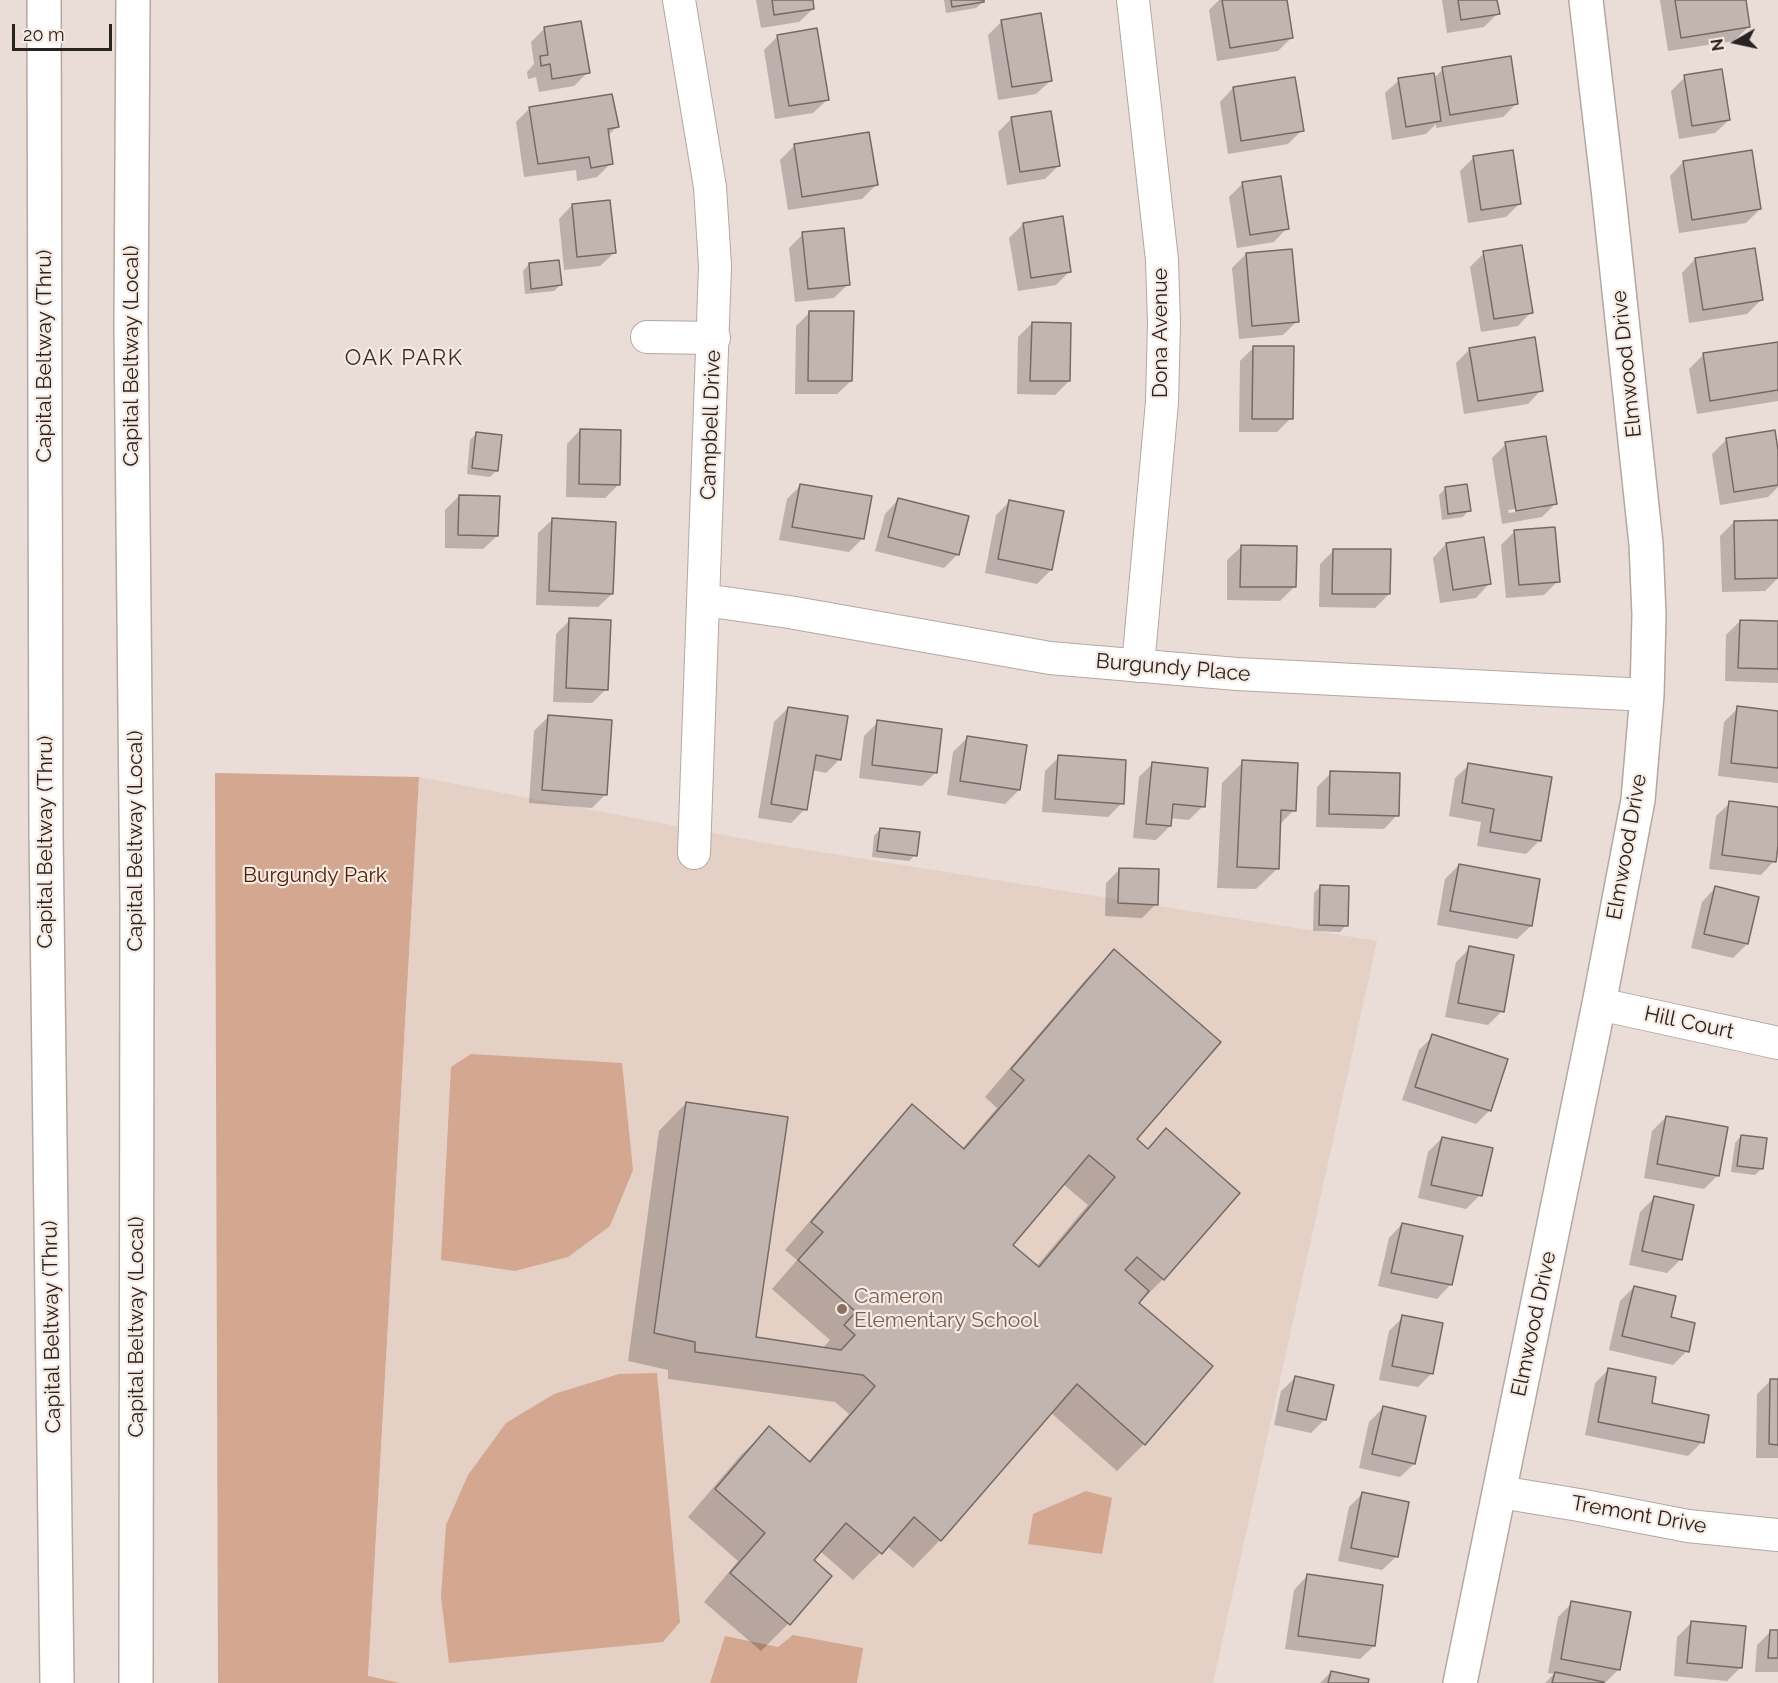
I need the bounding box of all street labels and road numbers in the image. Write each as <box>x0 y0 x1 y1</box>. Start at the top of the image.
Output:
street label: Capital Beltway (Local) <box>119 245 145 467</box>
street label: Capital Beltway (Thru) <box>32 250 58 462</box>
street label: Dona Avenue <box>1148 268 1174 398</box>
street label: Elmwood Drive <box>1607 289 1647 439</box>
street label: Campbell Drive <box>696 349 726 501</box>
street label: Burgundy Place <box>1095 649 1251 687</box>
street label: Capital Beltway (Local) <box>123 730 149 952</box>
street label: Capital Beltway (Thru) <box>33 736 59 948</box>
street label: Elmwood Drive <box>1602 772 1652 922</box>
street label: Hill Court <box>1642 1001 1736 1045</box>
street label: Capital Beltway (Local) <box>124 1216 150 1438</box>
street label: Capital Beltway (Thru) <box>38 1220 66 1434</box>
street label: Elmwood Drive <box>1506 1249 1562 1399</box>
street label: Tremont Drive <box>1569 1491 1709 1539</box>

